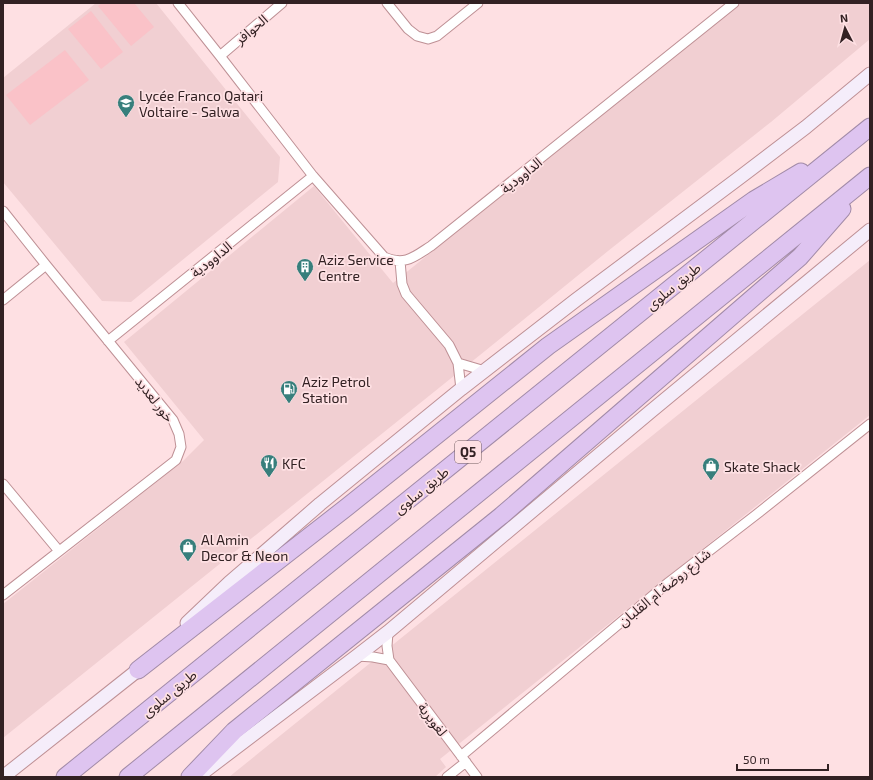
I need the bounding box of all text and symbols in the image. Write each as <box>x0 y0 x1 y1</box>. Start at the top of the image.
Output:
north arrow <box>825 8 865 48</box>
street label: الحوافر <box>230 10 272 49</box>
text: N <box>839 11 849 24</box>
place label: Lycée Franco Qatari Voltaire - Salwa <box>139 87 263 120</box>
school or university icon: Lycée Franco Qatari Voltaire - Salwa <box>116 93 136 118</box>
street label: الداوودية <box>497 153 546 197</box>
street label: الداوودية <box>187 237 236 281</box>
place label: Aziz Service Centre <box>318 251 394 284</box>
building icon: Aziz Service Centre <box>295 257 315 282</box>
street label: طريق سلوى <box>642 259 705 315</box>
street label: خور لعديد <box>131 373 178 426</box>
place label: Aziz Petrol Station <box>302 373 371 406</box>
fuel station icon: Aziz Petrol Station <box>279 379 299 404</box>
road number: Q5 <box>455 441 481 463</box>
restaurant icon: KFC <box>259 453 279 478</box>
place label: KFC <box>282 455 306 472</box>
shop icon: Skate Shack <box>701 456 721 481</box>
place label: Skate Shack <box>724 458 800 475</box>
street label: طريق سلوى <box>390 463 453 519</box>
place label: Al Amin Decor & Neon <box>201 531 288 564</box>
shop icon: Al Amin Decor & Neon <box>178 537 198 562</box>
street label: شارع روضة ام القلبان <box>614 544 716 632</box>
street label: طريق سلوى <box>138 666 201 722</box>
street label: لغويرية <box>414 699 451 740</box>
scale bar <box>737 746 828 772</box>
text: 50 m <box>743 752 770 766</box>

